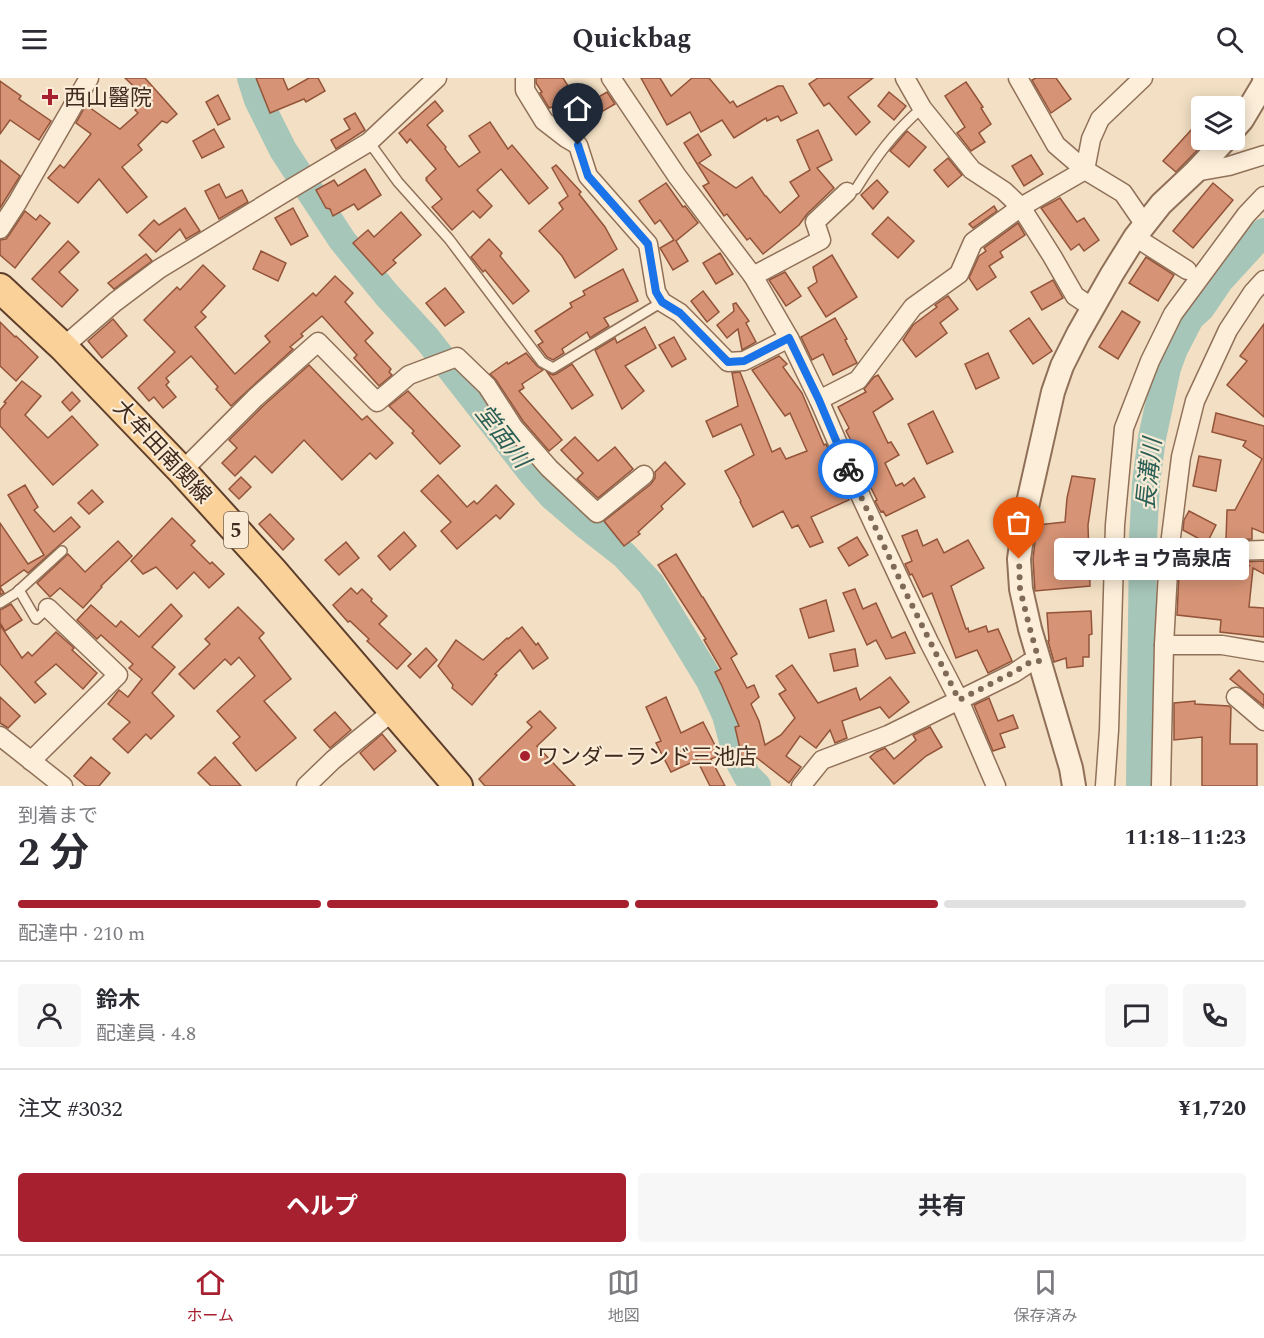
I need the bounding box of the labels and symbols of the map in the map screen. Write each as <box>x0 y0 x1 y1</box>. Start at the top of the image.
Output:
place label: 西山醫院 <box>64 82 152 115</box>
pin <box>552 83 603 145</box>
marker: 西山醫院 <box>41 88 59 106</box>
street label: 大牟田南関線 <box>105 392 219 512</box>
water label: 堂面川 <box>466 397 540 478</box>
water label: 長溝川 <box>1128 433 1172 512</box>
courier <box>818 439 878 499</box>
pin <box>993 497 1044 559</box>
road number: 5 <box>224 512 248 548</box>
callout: マルキョウ高泉店 <box>1055 538 1250 580</box>
place label: ワンダーランド三池店 <box>537 741 757 774</box>
marker: ワンダーランド三池店 <box>518 749 532 763</box>

